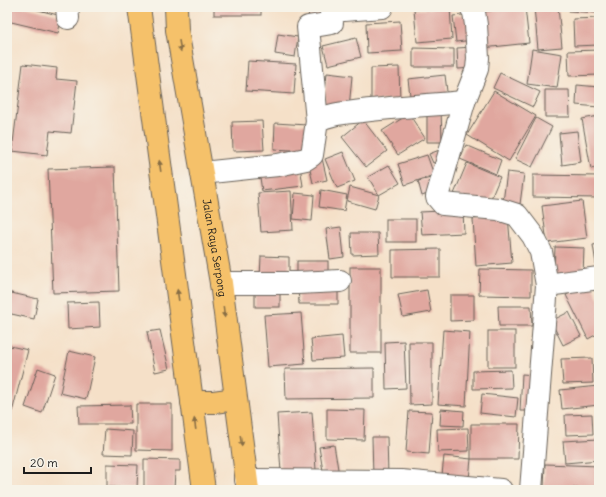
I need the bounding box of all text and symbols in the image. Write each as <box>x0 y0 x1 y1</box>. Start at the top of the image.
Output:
one-way arrow <box>177 40 183 52</box>
one-way arrow <box>157 160 164 172</box>
street label: Jalan Raya Serpong <box>199 197 230 298</box>
one-way arrow <box>175 289 181 301</box>
one-way arrow <box>221 306 227 318</box>
one-way arrow <box>192 418 198 430</box>
one-way arrow <box>238 435 244 447</box>
scale bar <box>24 449 91 475</box>
text: 20 m <box>30 455 58 470</box>

